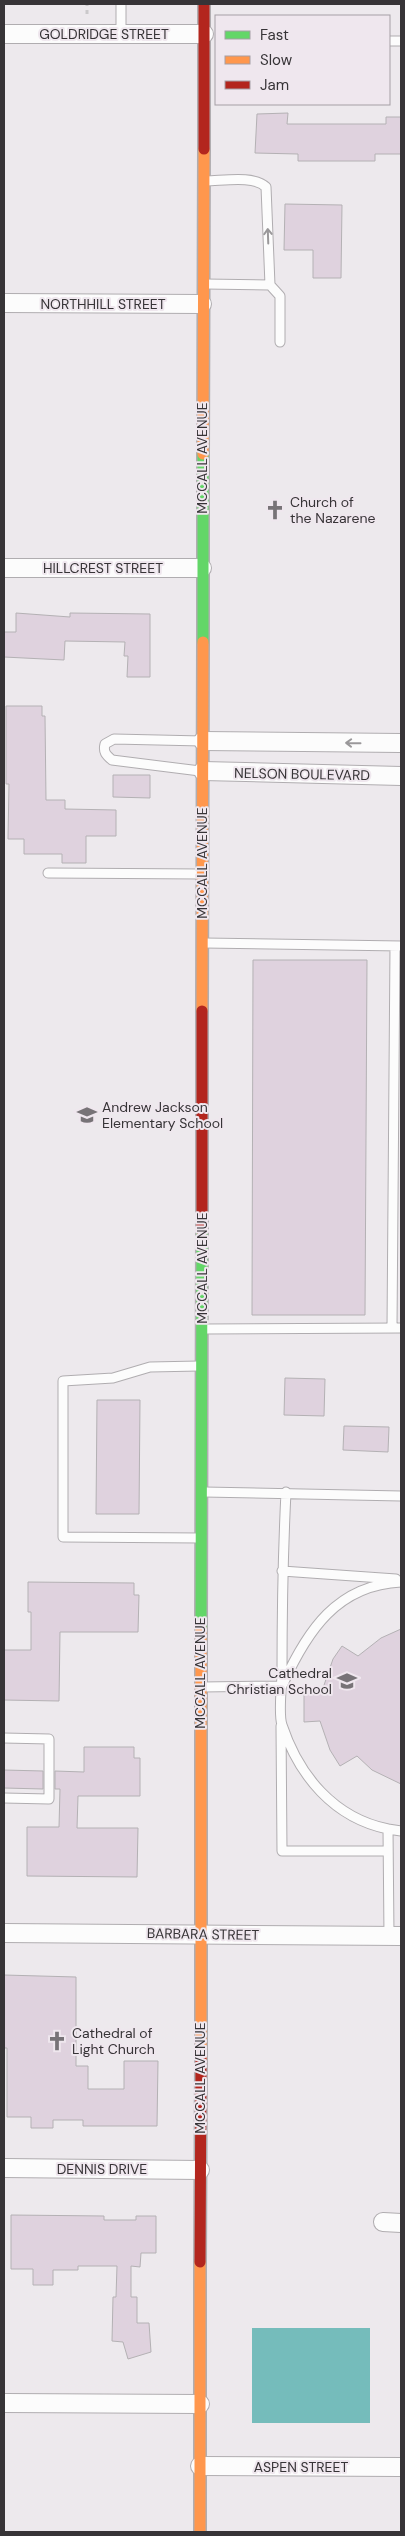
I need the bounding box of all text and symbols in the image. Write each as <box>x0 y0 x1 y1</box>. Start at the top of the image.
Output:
legend <box>215 15 390 105</box>
street label: GOLDRIDGE STREET <box>39 25 169 43</box>
text: Fast <box>260 25 289 45</box>
text: Slow <box>260 50 293 70</box>
text: Jam <box>260 75 289 95</box>
one-way arrow <box>263 228 273 244</box>
street label: NORTHHILL STREET <box>40 295 166 313</box>
street label: MCCALL AVENUE <box>193 402 211 514</box>
place label: Church of the Nazarene <box>290 493 375 527</box>
church icon: Church of the Nazarene <box>264 499 286 521</box>
street label: HILLCREST STREET <box>43 559 163 577</box>
one-way arrow <box>345 738 361 747</box>
street label: NELSON BOULEVARD <box>234 764 370 784</box>
street label: MCCALL AVENUE <box>193 807 211 919</box>
place label: Andrew Jackson Elementary School <box>102 1098 223 1132</box>
school or university icon: Andrew Jackson Elementary School <box>76 1104 98 1126</box>
street label: MCCALL AVENUE <box>193 1212 211 1324</box>
street label: MCCALL AVENUE <box>191 1617 209 1729</box>
place label: Cathedral Christian School <box>227 1664 332 1698</box>
school or university icon: Cathedral Christian School <box>336 1670 358 1692</box>
street label: BARBARA STREET <box>147 1924 260 1944</box>
street label: MCCALL AVENUE <box>191 2022 209 2134</box>
place label: Cathedral of Light Church <box>72 2024 155 2058</box>
church icon: Cathedral of Light Church <box>46 2030 68 2052</box>
street label: DENNIS DRIVE <box>57 2160 147 2178</box>
street label: ASPEN STREET <box>254 2458 348 2476</box>

